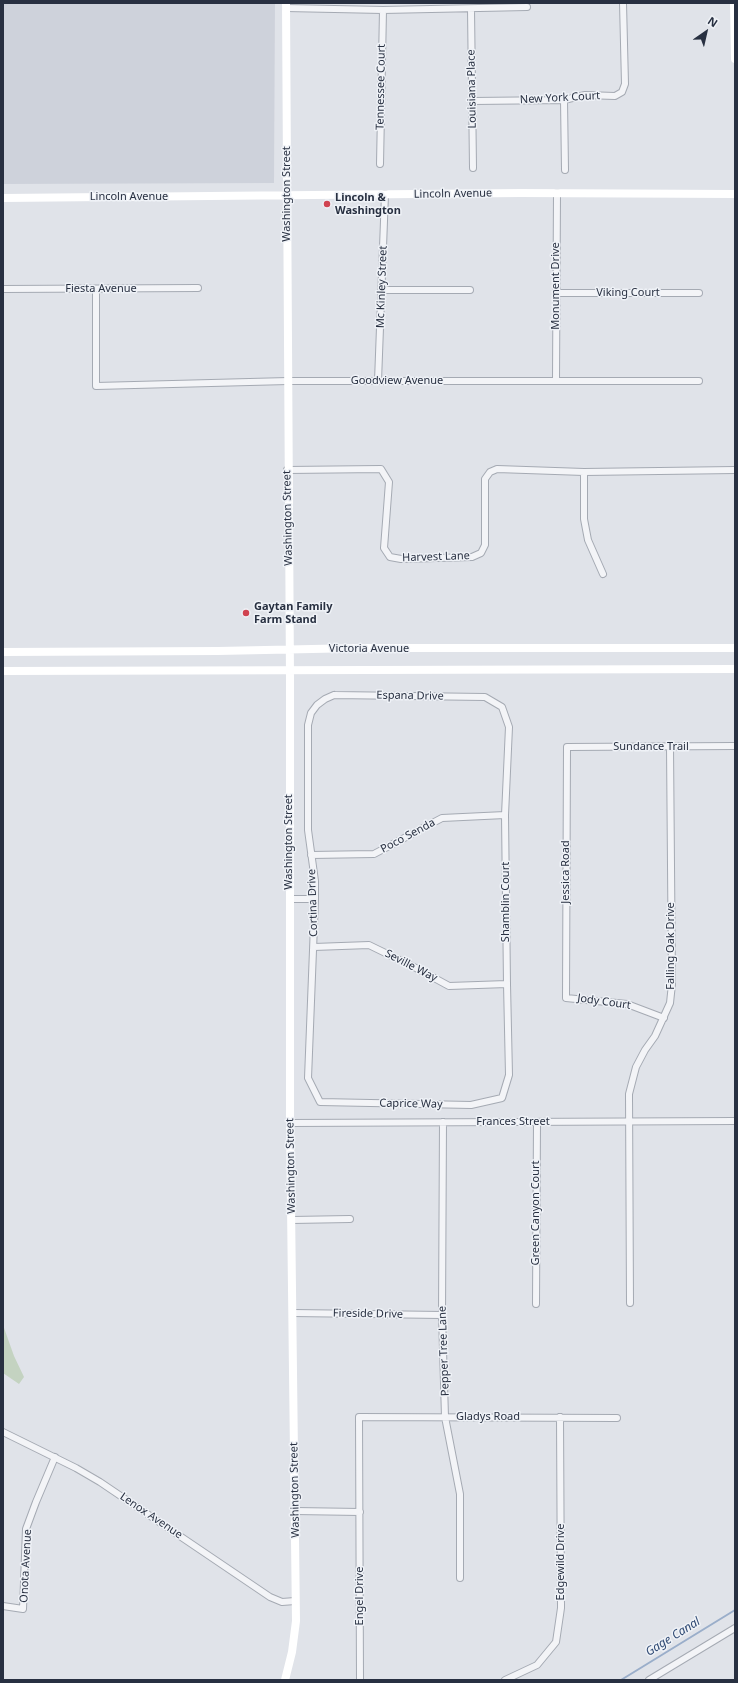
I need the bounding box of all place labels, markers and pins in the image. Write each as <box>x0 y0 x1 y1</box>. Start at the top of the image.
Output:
place label: Lincoln & Washington <box>335 191 401 217</box>
marker: Lincoln & Washington <box>322 199 332 209</box>
place label: Gaytan Family Farm Stand <box>254 600 332 626</box>
marker: Gaytan Family Farm Stand <box>241 608 251 618</box>

